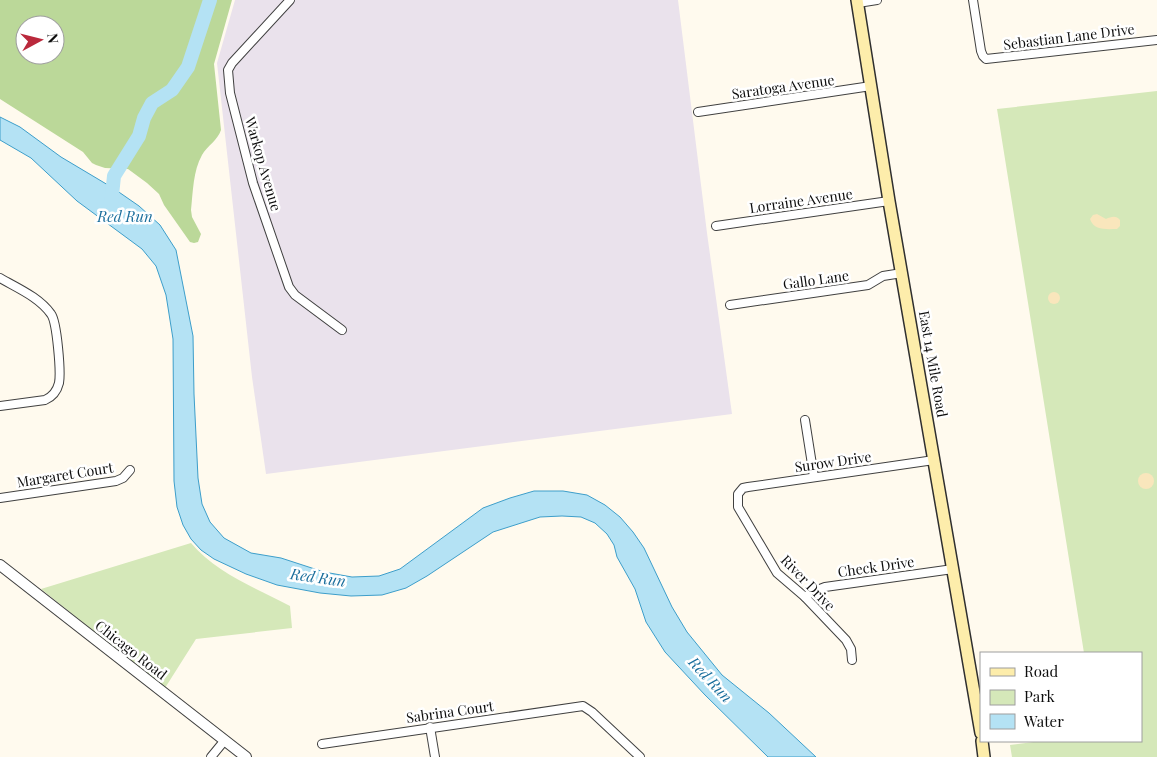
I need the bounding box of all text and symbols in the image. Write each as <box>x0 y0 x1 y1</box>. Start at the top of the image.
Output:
north arrow <box>15 15 65 65</box>
street label: Sebastian Lane Drive <box>1002 19 1136 54</box>
text: N <box>43 32 63 45</box>
street label: Saratoga Avenue <box>730 70 836 103</box>
street label: Warkop Avenue <box>241 114 286 213</box>
street label: Lorraine Avenue <box>748 184 854 217</box>
water label: Red Run <box>96 206 153 226</box>
street label: Gallo Lane <box>782 265 850 294</box>
street label: East 14 Mile Road <box>915 309 952 419</box>
street label: Surow Drive <box>793 447 873 476</box>
street label: Margaret Court <box>15 457 116 492</box>
street label: River Drive <box>777 551 840 615</box>
street label: Check Drive <box>836 552 915 581</box>
water label: Red Run <box>288 563 347 591</box>
street label: Chicago Road <box>92 616 171 684</box>
water label: Red Run <box>684 651 737 706</box>
legend <box>980 652 1142 742</box>
text: Road <box>1024 661 1058 681</box>
text: Park <box>1024 686 1056 706</box>
street label: Sabrina Court <box>405 696 496 727</box>
text: Water <box>1023 711 1064 731</box>

